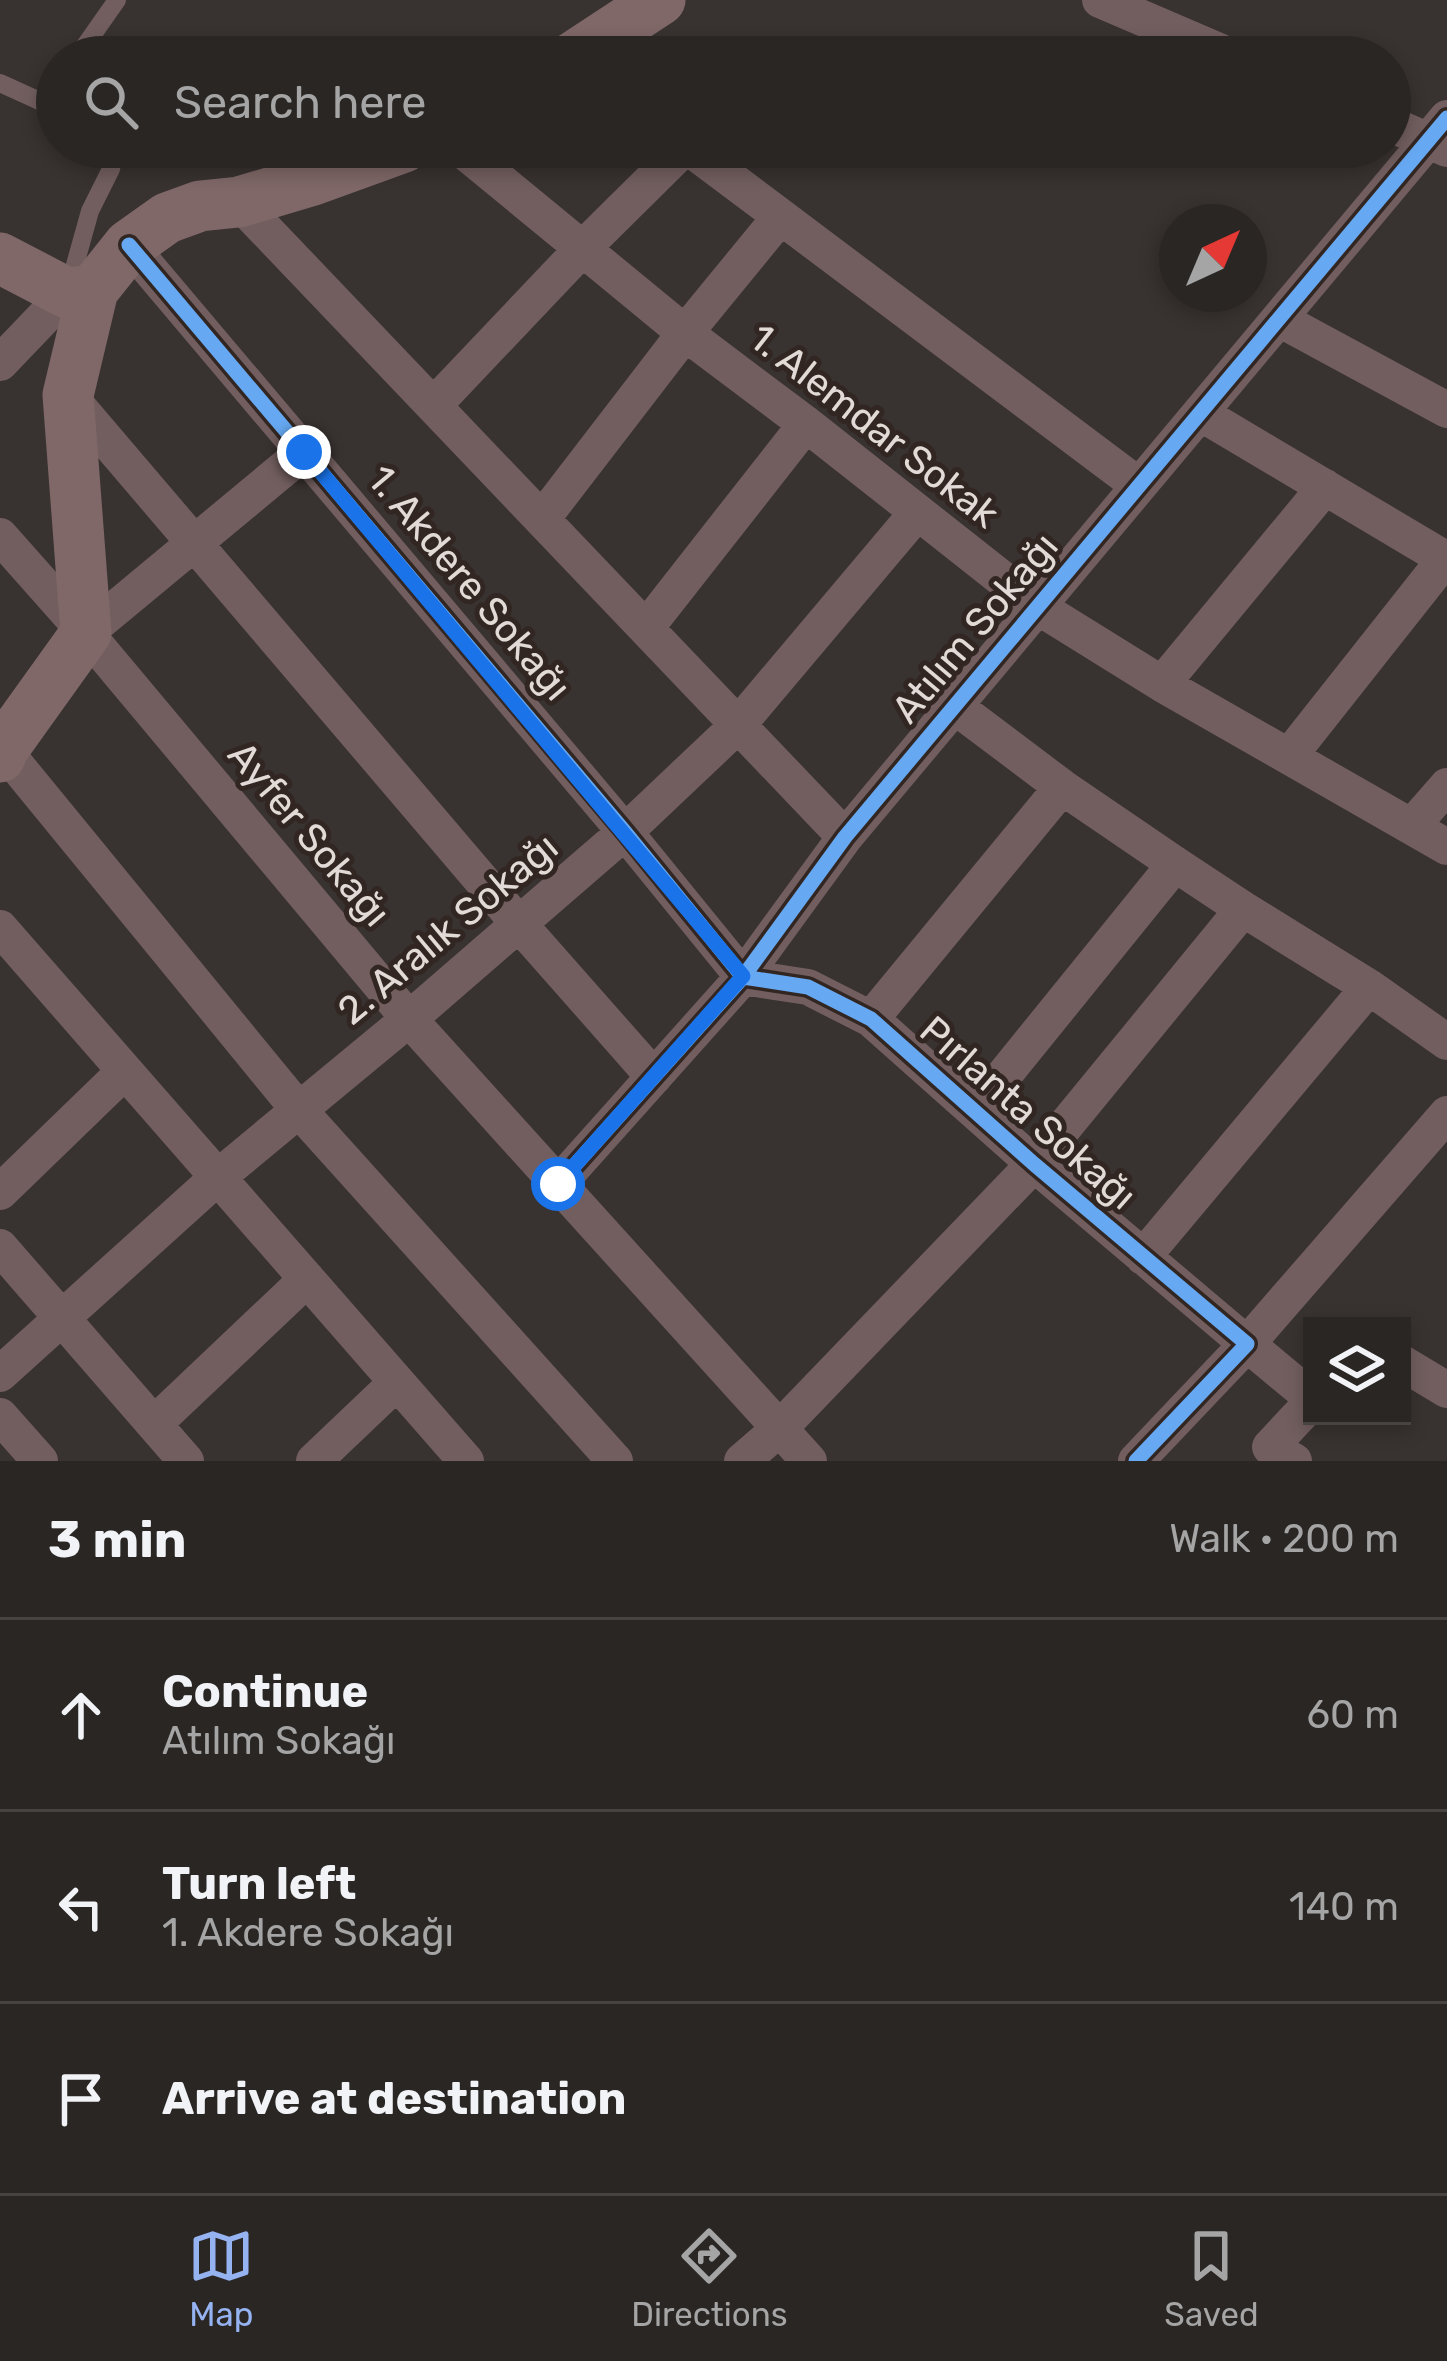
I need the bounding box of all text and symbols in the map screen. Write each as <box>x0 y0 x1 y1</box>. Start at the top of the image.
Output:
search box <box>36 36 1411 168</box>
icon: search <box>78 69 144 135</box>
text: Search here <box>174 76 426 129</box>
north arrow <box>1159 204 1267 312</box>
street label: 1. Alemdar Sokak <box>740 314 1008 538</box>
route end <box>277 425 331 479</box>
street label: 1. Akdere Sokağı <box>358 456 580 710</box>
street label: Atılım Sokağı <box>882 524 1068 732</box>
street label: Ayfer Sokağı <box>218 732 400 936</box>
street label: 2. Aralık Sokağı <box>329 824 567 1034</box>
street label: Pırlanta Sokağı <box>911 1007 1145 1219</box>
route start <box>531 1157 585 1211</box>
map controls <box>1303 1317 1411 1425</box>
button: layers <box>1303 1317 1411 1425</box>
text: 3 min <box>48 1509 187 1570</box>
text: Walk · 200 m <box>1169 1516 1399 1562</box>
text: Continue <box>162 1665 368 1718</box>
icon: ahead <box>48 1682 114 1748</box>
text: 60 m <box>1306 1692 1399 1738</box>
text: Atılım Sokağı <box>162 1718 396 1764</box>
text: Turn left <box>162 1857 356 1910</box>
icon: left <box>48 1874 114 1940</box>
text: 140 m <box>1289 1884 1399 1930</box>
text: 1. Akdere Sokağı <box>162 1910 454 1956</box>
icon: arrive <box>48 2066 114 2132</box>
text: Arrive at destination <box>162 2072 627 2125</box>
tab: Map <box>188 2223 254 2334</box>
tab: Directions <box>631 2223 788 2334</box>
tab: Saved <box>1164 2223 1259 2334</box>

